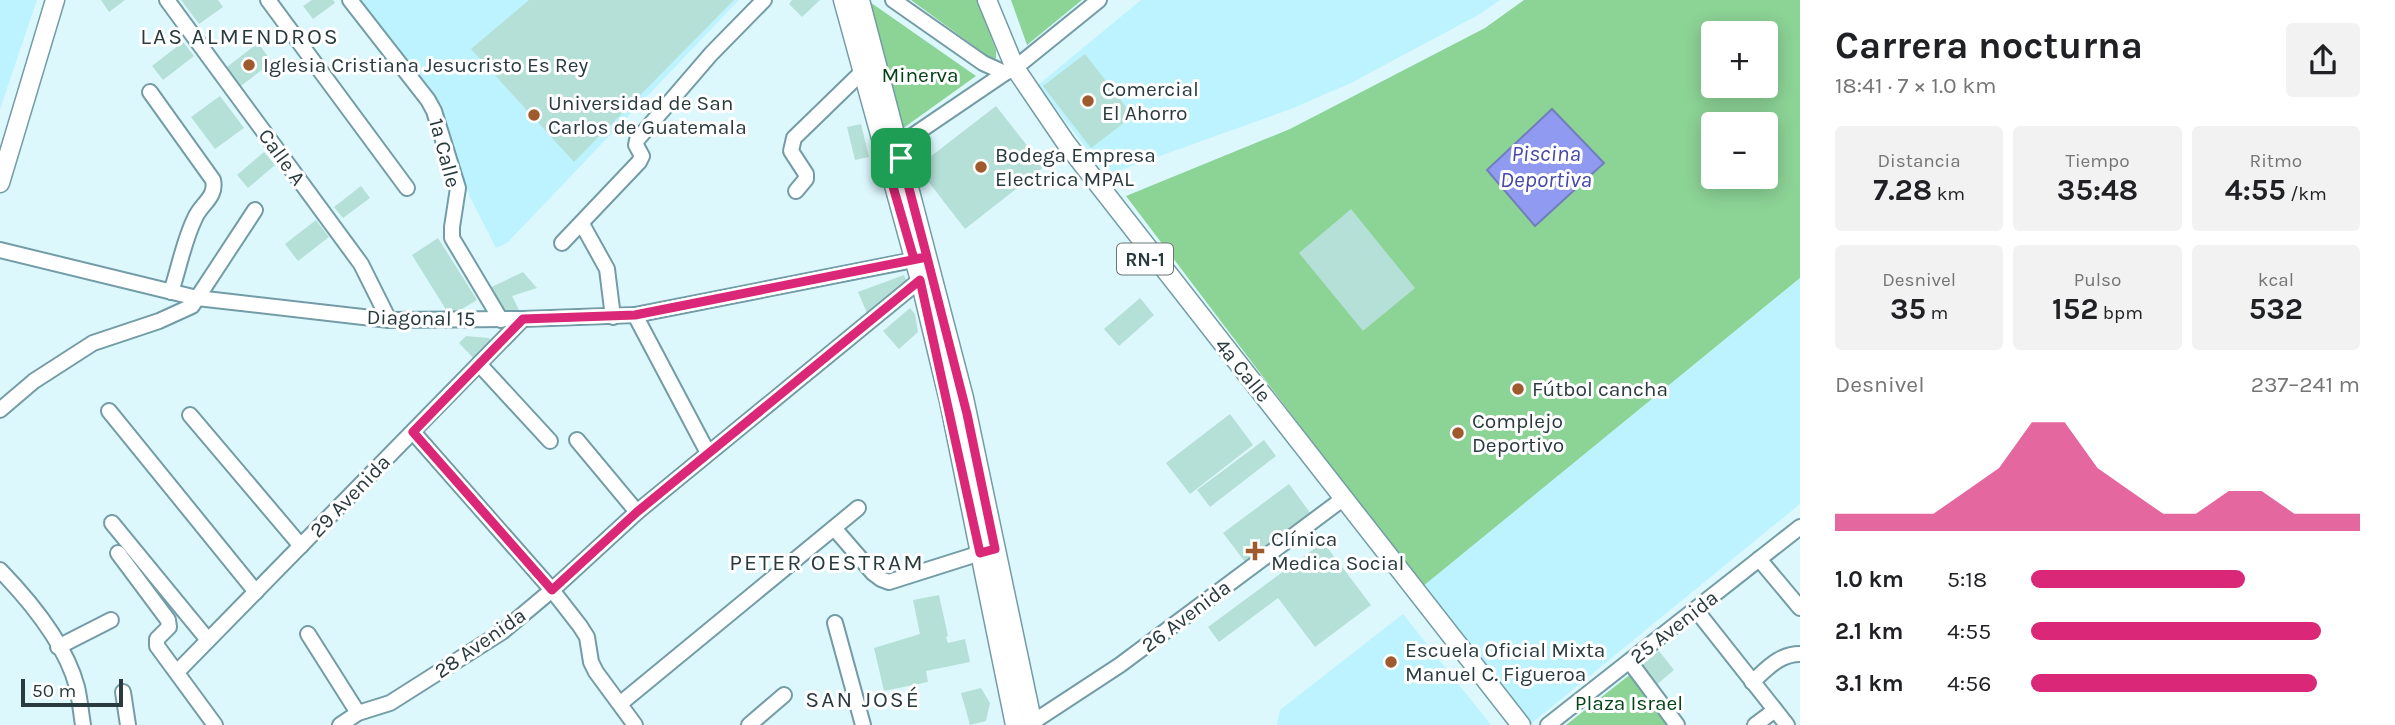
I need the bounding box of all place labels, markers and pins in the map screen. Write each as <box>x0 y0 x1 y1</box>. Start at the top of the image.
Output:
place label: Iglesia Cristiana Jesucristo Es Rey <box>263 53 588 77</box>
marker: Iglesia Cristiana Jesucristo Es Rey <box>241 57 257 73</box>
place label: Comercial El Ahorro <box>1102 77 1199 125</box>
place label: Universidad de San Carlos de Guatemala <box>548 91 747 139</box>
marker: Comercial El Ahorro <box>1080 93 1096 109</box>
marker: Universidad de San Carlos de Guatemala <box>526 107 542 123</box>
pin <box>871 128 931 188</box>
place label: Bodega Empresa Electrica MPAL <box>995 143 1156 191</box>
marker: Bodega Empresa Electrica MPAL <box>973 159 989 175</box>
place label: Fútbol cancha <box>1532 377 1668 401</box>
marker: Fútbol cancha <box>1510 381 1526 397</box>
place label: Complejo Deportivo <box>1472 409 1564 457</box>
marker: Complejo Deportivo <box>1450 425 1466 441</box>
place label: Clínica Medica Social <box>1271 527 1404 575</box>
marker: Clínica Medica Social <box>1245 541 1265 561</box>
place label: Escuela Oficial Mixta Manuel C. Figueroa <box>1405 638 1605 686</box>
marker: Escuela Oficial Mixta Manuel C. Figueroa <box>1383 654 1399 670</box>

